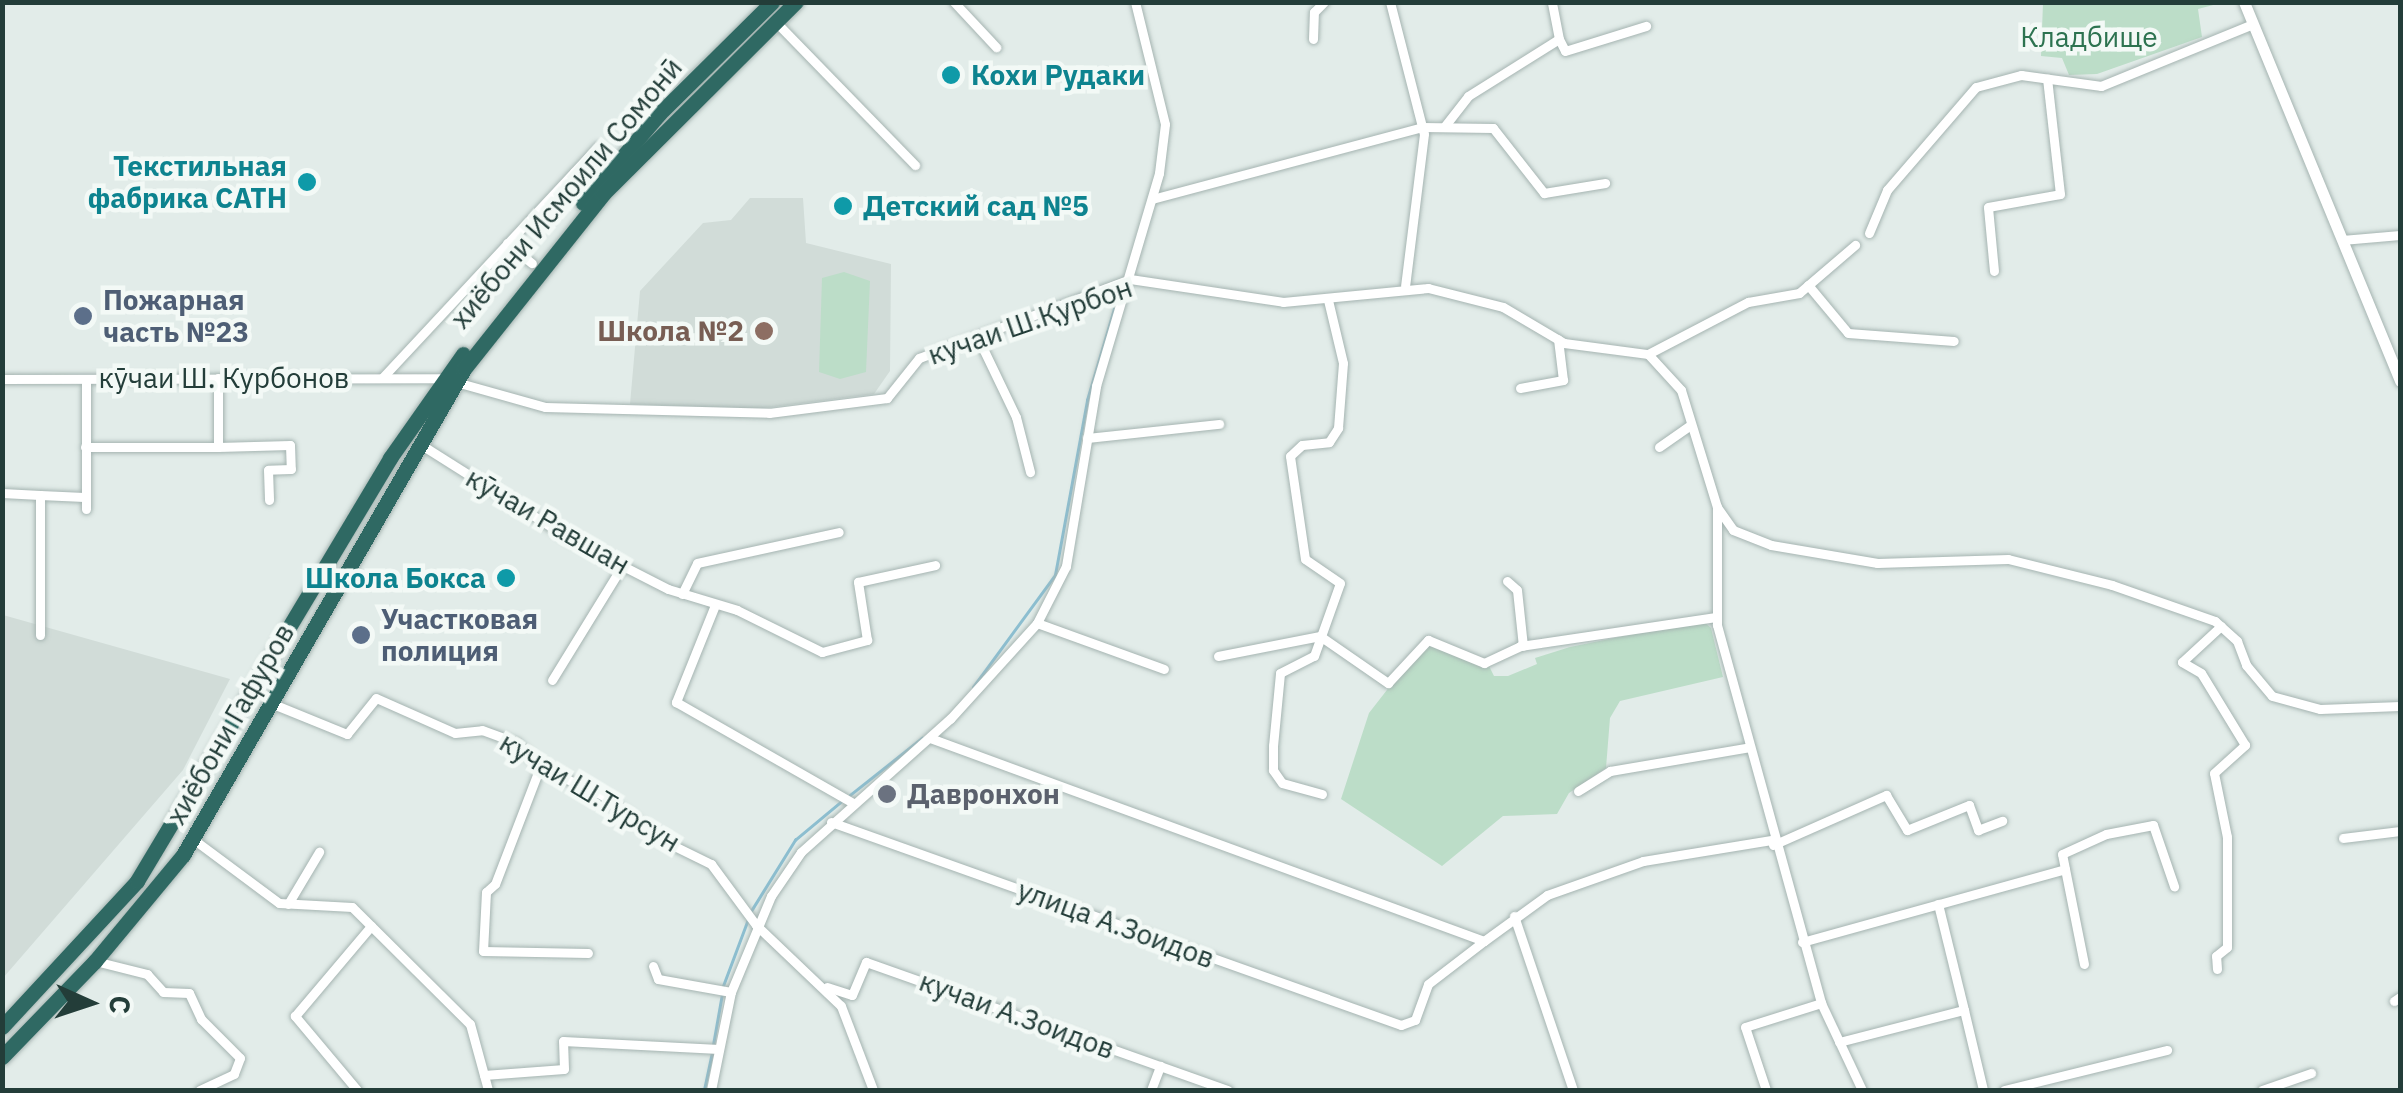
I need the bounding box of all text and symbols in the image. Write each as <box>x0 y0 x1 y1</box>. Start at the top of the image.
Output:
park label: Кладбище <box>2020 20 2158 54</box>
street label: хиёбони Исмоили Сомонӣ <box>443 51 689 335</box>
place label: Кохи Рудаки <box>971 58 1145 92</box>
marker: Кохи Рудаки <box>940 64 962 86</box>
place label: Текстильная фабрика САТН <box>88 149 287 215</box>
marker: Текстильная фабрика САТН <box>296 171 318 193</box>
place label: Детский сад №5 <box>863 189 1089 223</box>
marker: Детский сад №5 <box>832 195 854 217</box>
street label: кучаи Ш.Қурбон <box>924 270 1136 372</box>
place label: Пожарная часть №23 <box>103 283 249 349</box>
marker: Пожарная часть №23 <box>72 305 94 327</box>
place label: Школа №2 <box>597 314 744 348</box>
marker: Школа №2 <box>753 320 775 342</box>
street label: кӯчаи Ш. Курбонов <box>99 361 349 395</box>
street label: кӯчаи Равшан <box>460 461 636 581</box>
place label: Школа Бокса <box>305 561 486 595</box>
marker: Школа Бокса <box>495 567 517 589</box>
place label: Участковая полиция <box>381 602 538 668</box>
street label: хиёбони Гафуров <box>159 618 301 830</box>
marker: Участковая полиция <box>350 624 372 646</box>
street label: кучаи Ш.Турсун <box>494 725 686 859</box>
place label: Давронхон <box>907 777 1060 811</box>
marker: Давронхон <box>876 783 898 805</box>
street label: улица А.Зоидов <box>1013 873 1219 975</box>
north arrow <box>40 953 140 1053</box>
street label: кучаи А.Зоидов <box>915 964 1119 1066</box>
text: С <box>102 995 139 1015</box>

